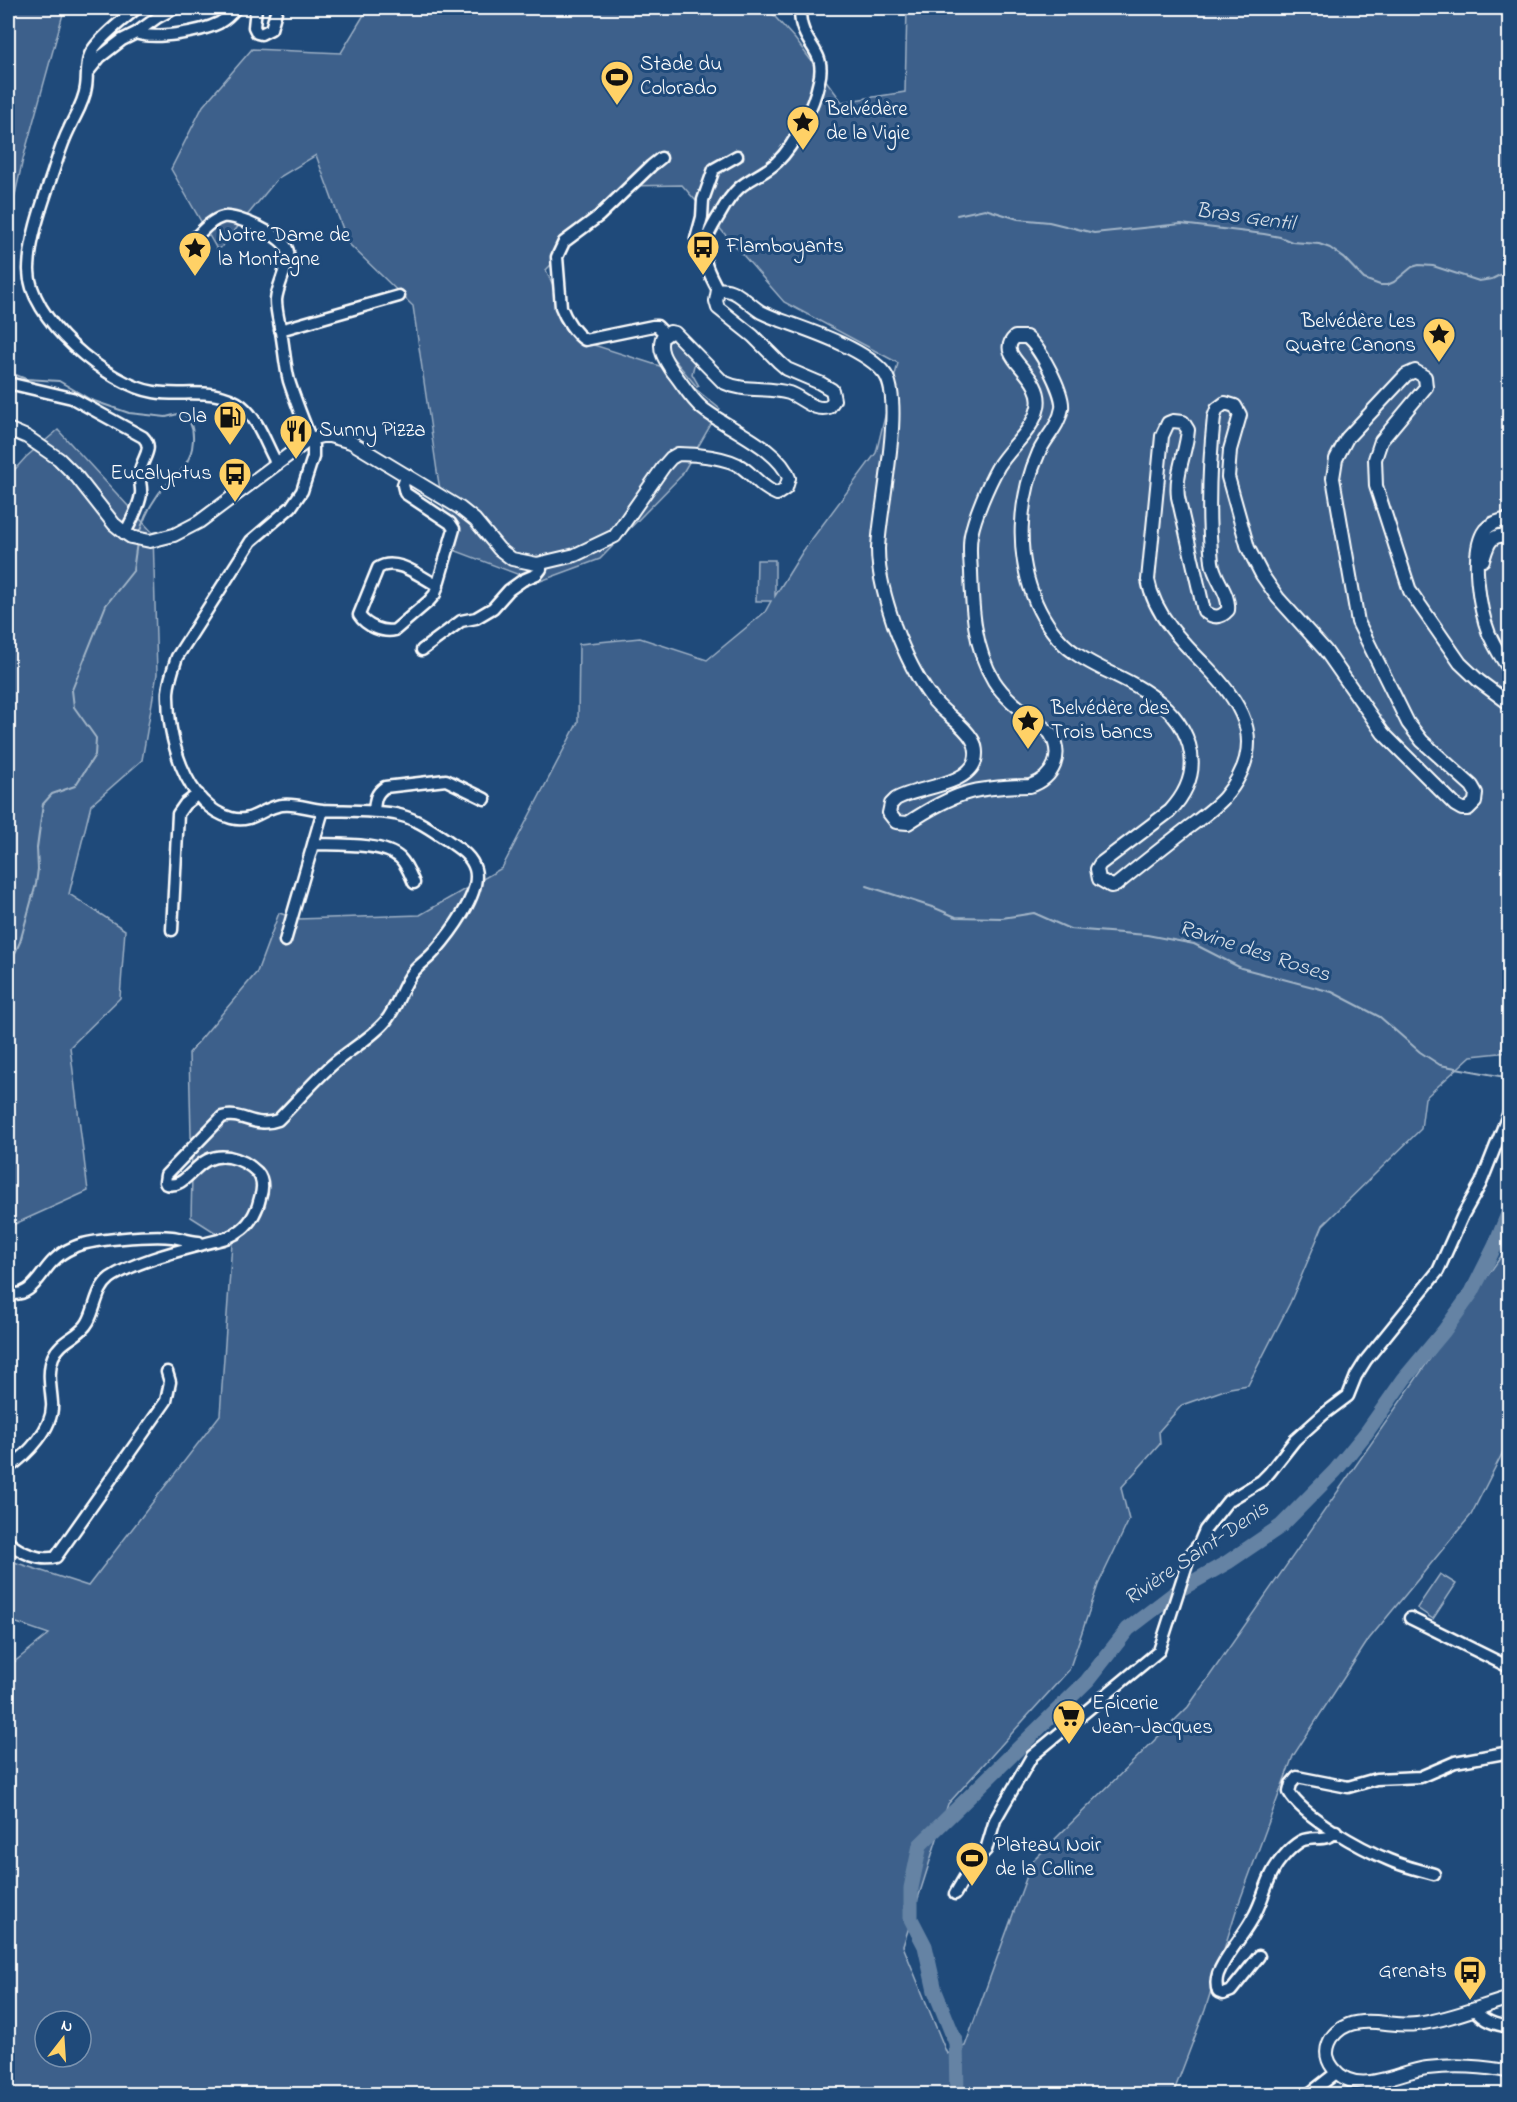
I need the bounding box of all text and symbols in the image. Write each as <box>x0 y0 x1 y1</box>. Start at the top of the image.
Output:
place label: Stade du Colorado <box>640 50 722 104</box>
sports icon: Stade du Colorado <box>599 59 635 106</box>
place label: Belvédère de la Vigie <box>825 95 911 151</box>
place icon: Belvédère de la Vigie <box>785 104 821 151</box>
water label: Bras Gentil <box>1193 195 1299 241</box>
place label: Notre Dame de la Montagne <box>218 221 351 277</box>
bus stop icon: Flamboyants <box>685 229 721 276</box>
place icon: Notre Dame de la Montagne <box>177 230 213 277</box>
place label: Flamboyants <box>725 232 844 264</box>
place label: Belvédère Les Quatre Canons <box>1286 307 1416 361</box>
place icon: Belvédère Les Quatre Canons <box>1421 316 1457 363</box>
fuel station icon: Ola <box>212 399 248 446</box>
place label: Ola <box>178 402 207 432</box>
restaurant icon: Sunny Pizza <box>278 413 314 460</box>
place label: Sunny Pizza <box>319 416 426 448</box>
bus stop icon: Eucalyptus <box>217 456 253 503</box>
place label: Eucalyptus <box>110 459 212 491</box>
place label: Belvédère des Trois bancs <box>1050 694 1170 748</box>
place icon: Belvédère des Trois bancs <box>1010 703 1046 750</box>
water label: Ravine des Roses <box>1174 912 1335 992</box>
water label: Rivière Saint-Denis <box>1118 1493 1277 1615</box>
place label: Epicerie Jean-Jacques <box>1092 1689 1213 1743</box>
supermarket icon: Epicerie Jean-Jacques <box>1051 1698 1087 1745</box>
place label: Plateau Noir de la Colline <box>995 1831 1102 1885</box>
sports icon: Plateau Noir de la Colline <box>954 1840 990 1887</box>
bus stop icon: Grenats <box>1452 1954 1488 2001</box>
place label: Grenats <box>1378 1957 1447 1987</box>
north arrow <box>33 2009 93 2069</box>
text: N <box>58 2014 76 2040</box>

